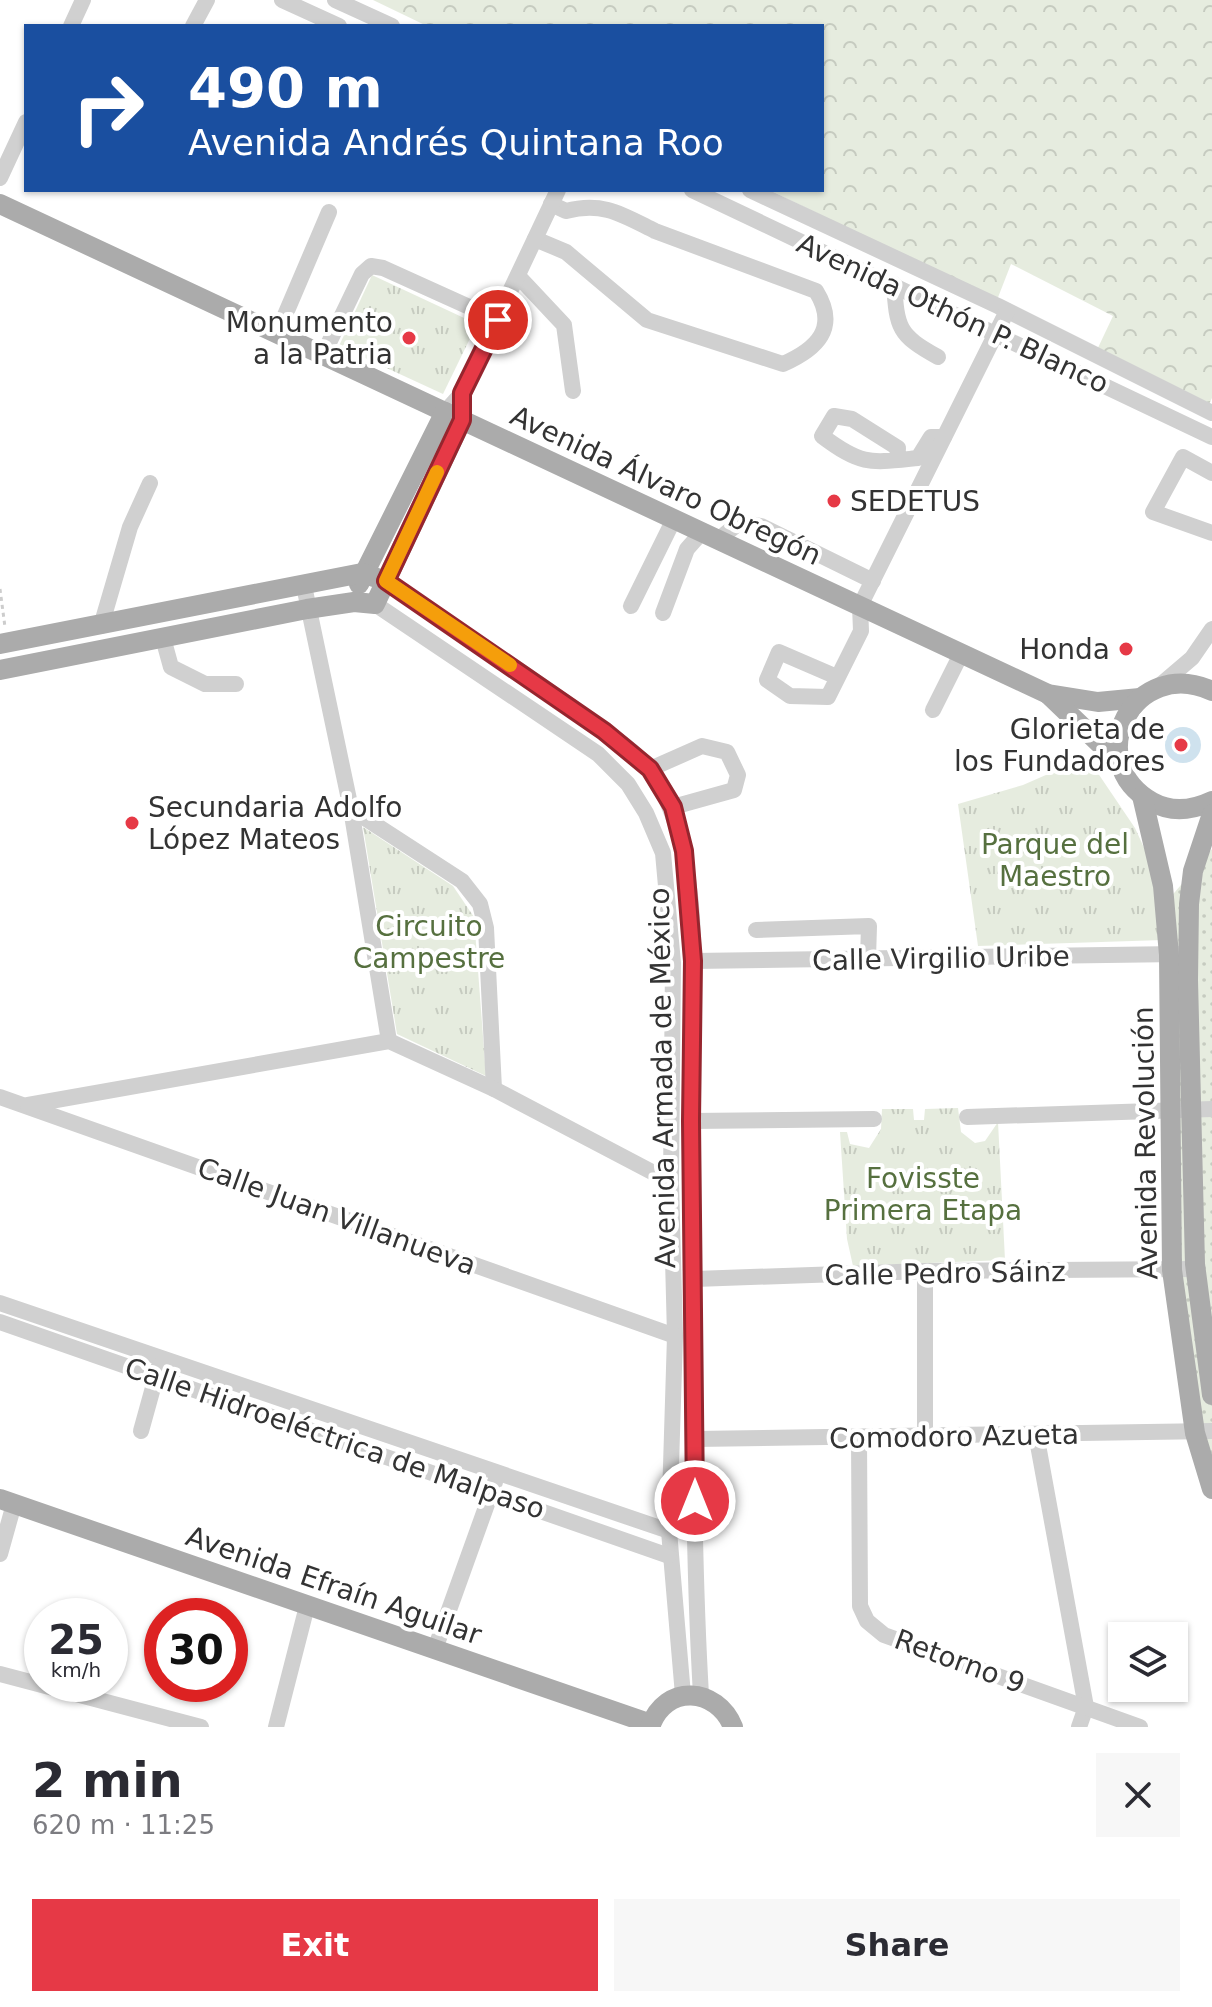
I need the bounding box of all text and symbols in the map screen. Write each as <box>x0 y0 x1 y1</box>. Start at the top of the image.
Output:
text: 490 m <box>188 55 383 120</box>
icon: right <box>56 56 160 160</box>
text: Avenida Andrés Quintana Roo <box>188 122 724 163</box>
street label: Avenida Othón P. Blanco <box>792 227 1114 400</box>
pin <box>464 286 532 354</box>
icon: arrive <box>476 298 520 342</box>
place label: Monumento a la Patria <box>226 306 393 371</box>
marker: Monumento a la Patria <box>400 329 418 347</box>
street label: Avenida Álvaro Obregón <box>505 398 827 572</box>
place label: SEDETUS <box>850 485 980 518</box>
marker: SEDETUS <box>825 492 843 510</box>
place label: Honda <box>1019 633 1110 666</box>
marker: Honda <box>1117 640 1135 658</box>
place label: Glorieta de los Fundadores <box>954 713 1165 778</box>
marker: Glorieta de los Fundadores <box>1172 736 1190 754</box>
place label: Secundaria Adolfo López Mateos <box>148 791 403 856</box>
marker: Secundaria Adolfo López Mateos <box>123 814 141 832</box>
park label: Parque del Maestro <box>981 828 1129 893</box>
street label: Avenida Armada de México <box>643 887 682 1269</box>
park label: Circuito Campestre <box>353 910 505 975</box>
street label: Calle Virgilio Uribe <box>812 940 1070 977</box>
street label: Avenida Revolución <box>1127 1006 1164 1280</box>
street label: Calle Juan Villanueva <box>193 1151 480 1282</box>
park label: Fovisste Primera Etapa <box>824 1162 1022 1227</box>
street label: Calle Pedro Sáinz <box>824 1255 1066 1292</box>
street label: Calle Hidroeléctrica de Malpaso <box>120 1351 549 1526</box>
street label: Comodoro Azueta <box>829 1418 1079 1455</box>
position arrow <box>653 1459 737 1543</box>
street label: Avenida Efraín Aguilar <box>182 1519 486 1652</box>
speed limit sign: 30 <box>144 1598 248 1702</box>
text: 25 <box>48 1617 104 1663</box>
map controls <box>1108 1622 1188 1702</box>
button: layers <box>1108 1622 1188 1702</box>
street label: Retorno 9 <box>890 1623 1029 1700</box>
text: km/h <box>51 1658 101 1682</box>
text: 2 min <box>32 1752 183 1808</box>
button: close <box>1096 1753 1180 1837</box>
text: 620 m · 11:25 <box>32 1810 215 1840</box>
button: Exit <box>32 1899 598 1991</box>
button: Share <box>614 1899 1180 1991</box>

